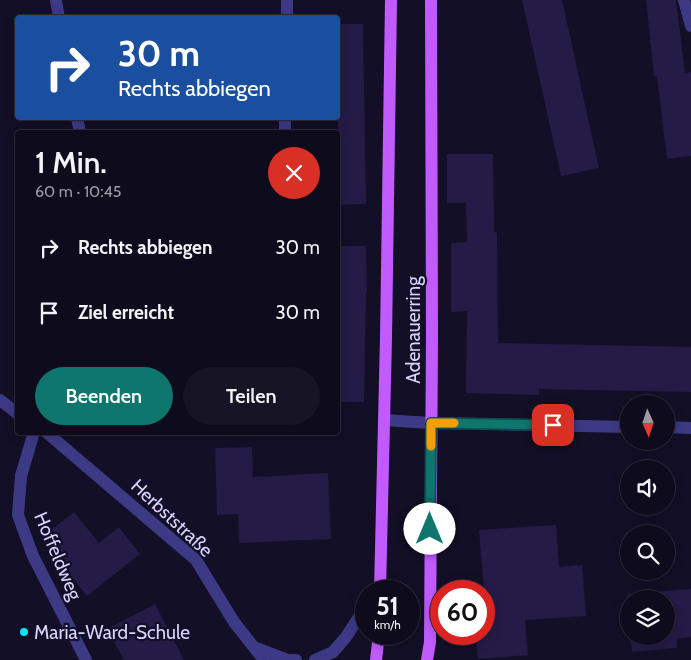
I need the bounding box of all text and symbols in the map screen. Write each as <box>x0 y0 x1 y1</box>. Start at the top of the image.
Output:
text: 30 m <box>118 32 200 75</box>
icon: right <box>35 35 100 100</box>
text: Rechts abbiegen <box>118 75 271 102</box>
text: 1 Min. <box>35 144 107 181</box>
button: close <box>268 147 320 199</box>
text: 60 m · 10:45 <box>35 182 122 201</box>
icon: right <box>35 234 63 262</box>
text: Rechts abbiegen <box>78 236 212 259</box>
text: 30 m <box>276 236 320 259</box>
street label: Adenauerring <box>402 276 425 384</box>
icon: arrive <box>35 299 63 327</box>
text: Ziel erreicht <box>78 301 174 324</box>
text: 30 m <box>276 301 320 324</box>
button: Beenden <box>35 367 173 425</box>
button: Teilen <box>183 367 320 425</box>
north arrow <box>620 395 675 450</box>
map controls <box>620 395 675 645</box>
pin <box>532 404 574 446</box>
icon: arrive <box>539 411 567 439</box>
button: sound <box>620 460 675 515</box>
street label: Herbststraße <box>126 474 218 562</box>
position arrow <box>403 502 455 554</box>
street label: Hoffeldweg <box>29 509 87 604</box>
button: search <box>620 525 675 580</box>
speed limit sign: 60 <box>430 580 495 645</box>
button: layers <box>620 590 675 645</box>
text: 51 <box>376 591 399 621</box>
text: km/h <box>374 617 401 632</box>
place label: Maria-Ward-Schule <box>34 621 190 644</box>
marker: Maria-Ward-Schule <box>18 626 30 638</box>

